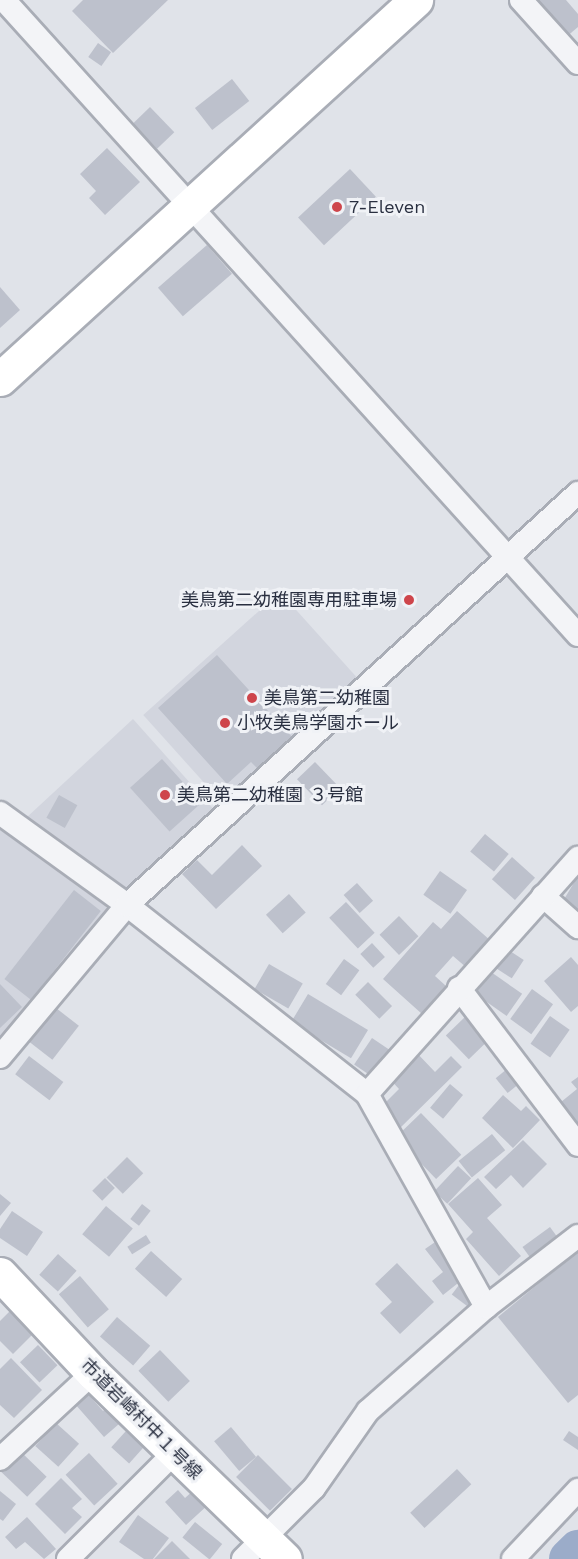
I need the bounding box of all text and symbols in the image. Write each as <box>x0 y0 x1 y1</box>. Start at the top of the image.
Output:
place label: 7-Eleven <box>349 196 425 218</box>
marker: 7-Eleven <box>330 200 344 214</box>
place label: 美鳥第二幼稚園専用駐車場 <box>181 589 397 611</box>
marker: 美鳥第二幼稚園専用駐車場 <box>402 593 416 607</box>
place label: 美鳥第二幼稚園 <box>264 687 390 709</box>
marker: 美鳥第二幼稚園 <box>245 691 259 705</box>
place label: 小牧美鳥学園ホール <box>237 712 399 734</box>
marker: 小牧美鳥学園ホール <box>218 716 232 730</box>
place label: 美鳥第二幼稚園 ３号館 <box>177 784 363 806</box>
marker: 美鳥第二幼稚園 ３号館 <box>158 788 172 802</box>
street label: 市道岩崎村中１号線 <box>76 1354 206 1484</box>

